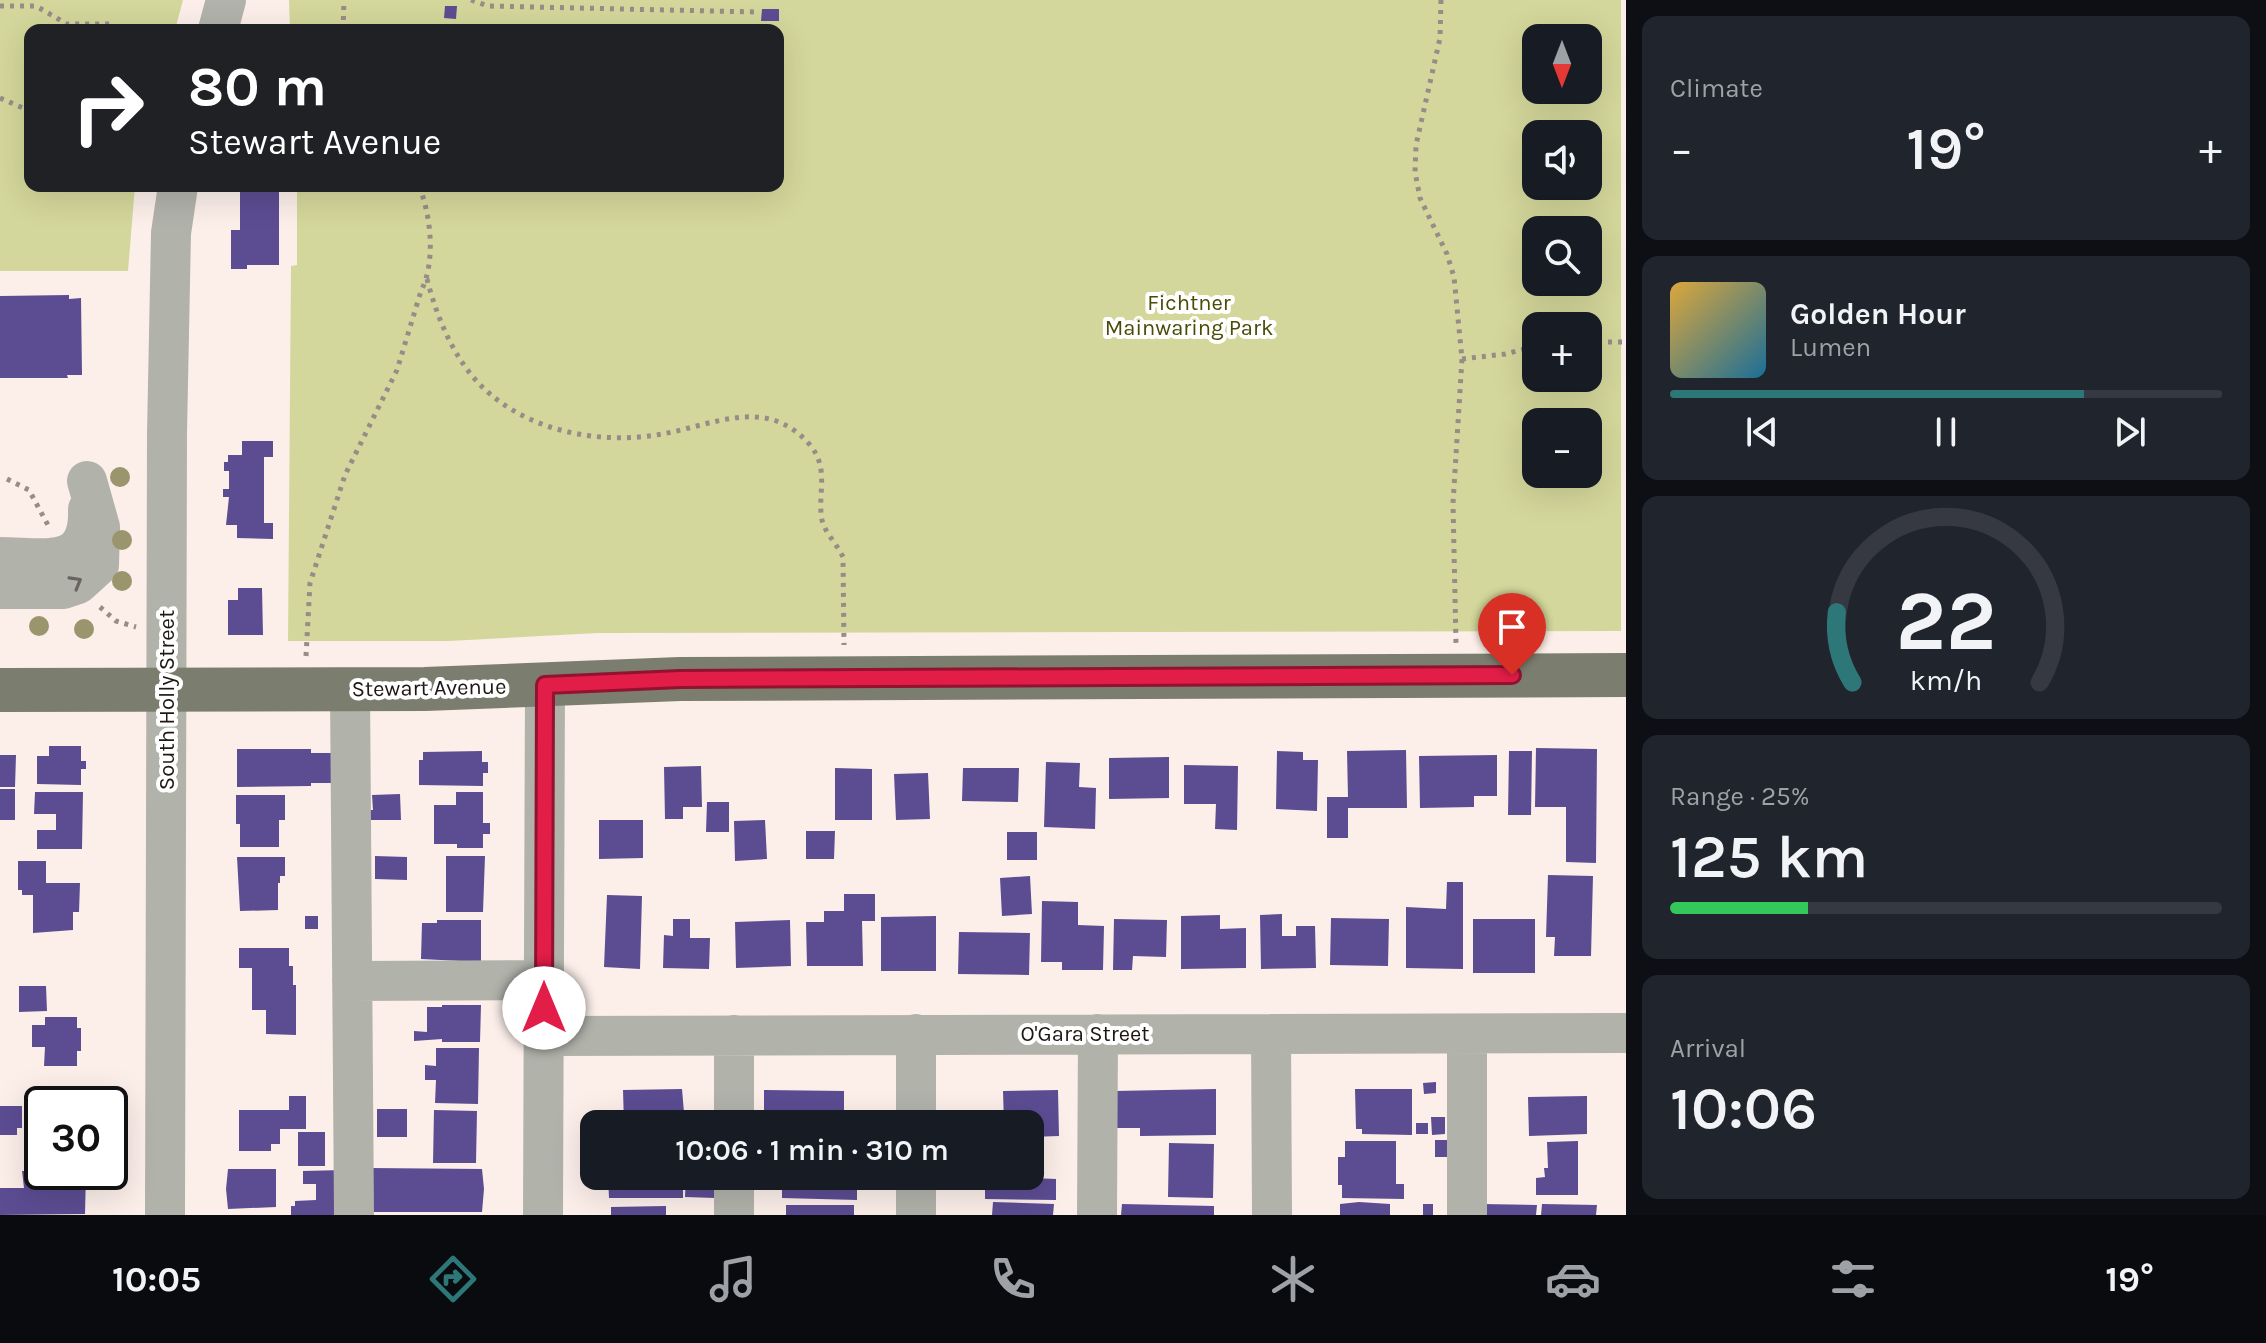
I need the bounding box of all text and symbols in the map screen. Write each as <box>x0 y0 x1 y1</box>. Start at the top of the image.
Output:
north arrow <box>1522 24 1602 104</box>
map controls <box>1522 24 1602 488</box>
text: 80 m <box>188 54 327 119</box>
icon: right <box>56 56 160 160</box>
text: Climate <box>1670 73 1763 104</box>
text: 19° <box>1906 114 1986 184</box>
button: sound <box>1522 120 1602 200</box>
text: Stewart Avenue <box>188 121 441 163</box>
text: − <box>1670 124 1693 175</box>
text: + <box>2199 124 2222 175</box>
button: search <box>1522 216 1602 296</box>
park label: Fichtner Mainwaring Park <box>1105 290 1273 341</box>
text: Golden Hour <box>1790 296 1966 332</box>
button: + <box>1522 312 1602 392</box>
text: Lumen <box>1790 332 1871 363</box>
button: − <box>1522 408 1602 488</box>
icon: previous <box>1740 410 1784 454</box>
icon: pause <box>1924 410 1968 454</box>
icon: next <box>2108 410 2152 454</box>
text: 22 <box>1896 573 1996 670</box>
one-way arrow <box>68 577 82 592</box>
pin <box>1478 593 1546 675</box>
icon: arrive <box>1490 605 1534 649</box>
street label: South Holly Street <box>154 610 180 790</box>
text: km/h <box>1910 665 1982 698</box>
street label: Stewart Avenue <box>351 674 507 702</box>
text: Range · 25% <box>1670 781 1810 812</box>
text: 125 km <box>1670 822 1868 892</box>
position arrow <box>502 966 586 1050</box>
street label: O'Gara Street <box>1020 1021 1150 1047</box>
text: Arrival <box>1670 1033 1746 1064</box>
text: 10:06 <box>1670 1074 1817 1144</box>
speed limit sign: 30 <box>24 1086 128 1190</box>
text: 10:06 · 1 min · 310 m <box>675 1132 949 1168</box>
icon: directions <box>425 1251 481 1307</box>
icon: music <box>705 1251 761 1307</box>
icon: phone <box>985 1251 1041 1307</box>
icon: climate <box>1265 1251 1321 1307</box>
icon: car <box>1545 1251 1601 1307</box>
icon: filters <box>1825 1251 1881 1307</box>
text: 10:05 <box>112 1258 201 1300</box>
text: 19° <box>2105 1258 2154 1300</box>

